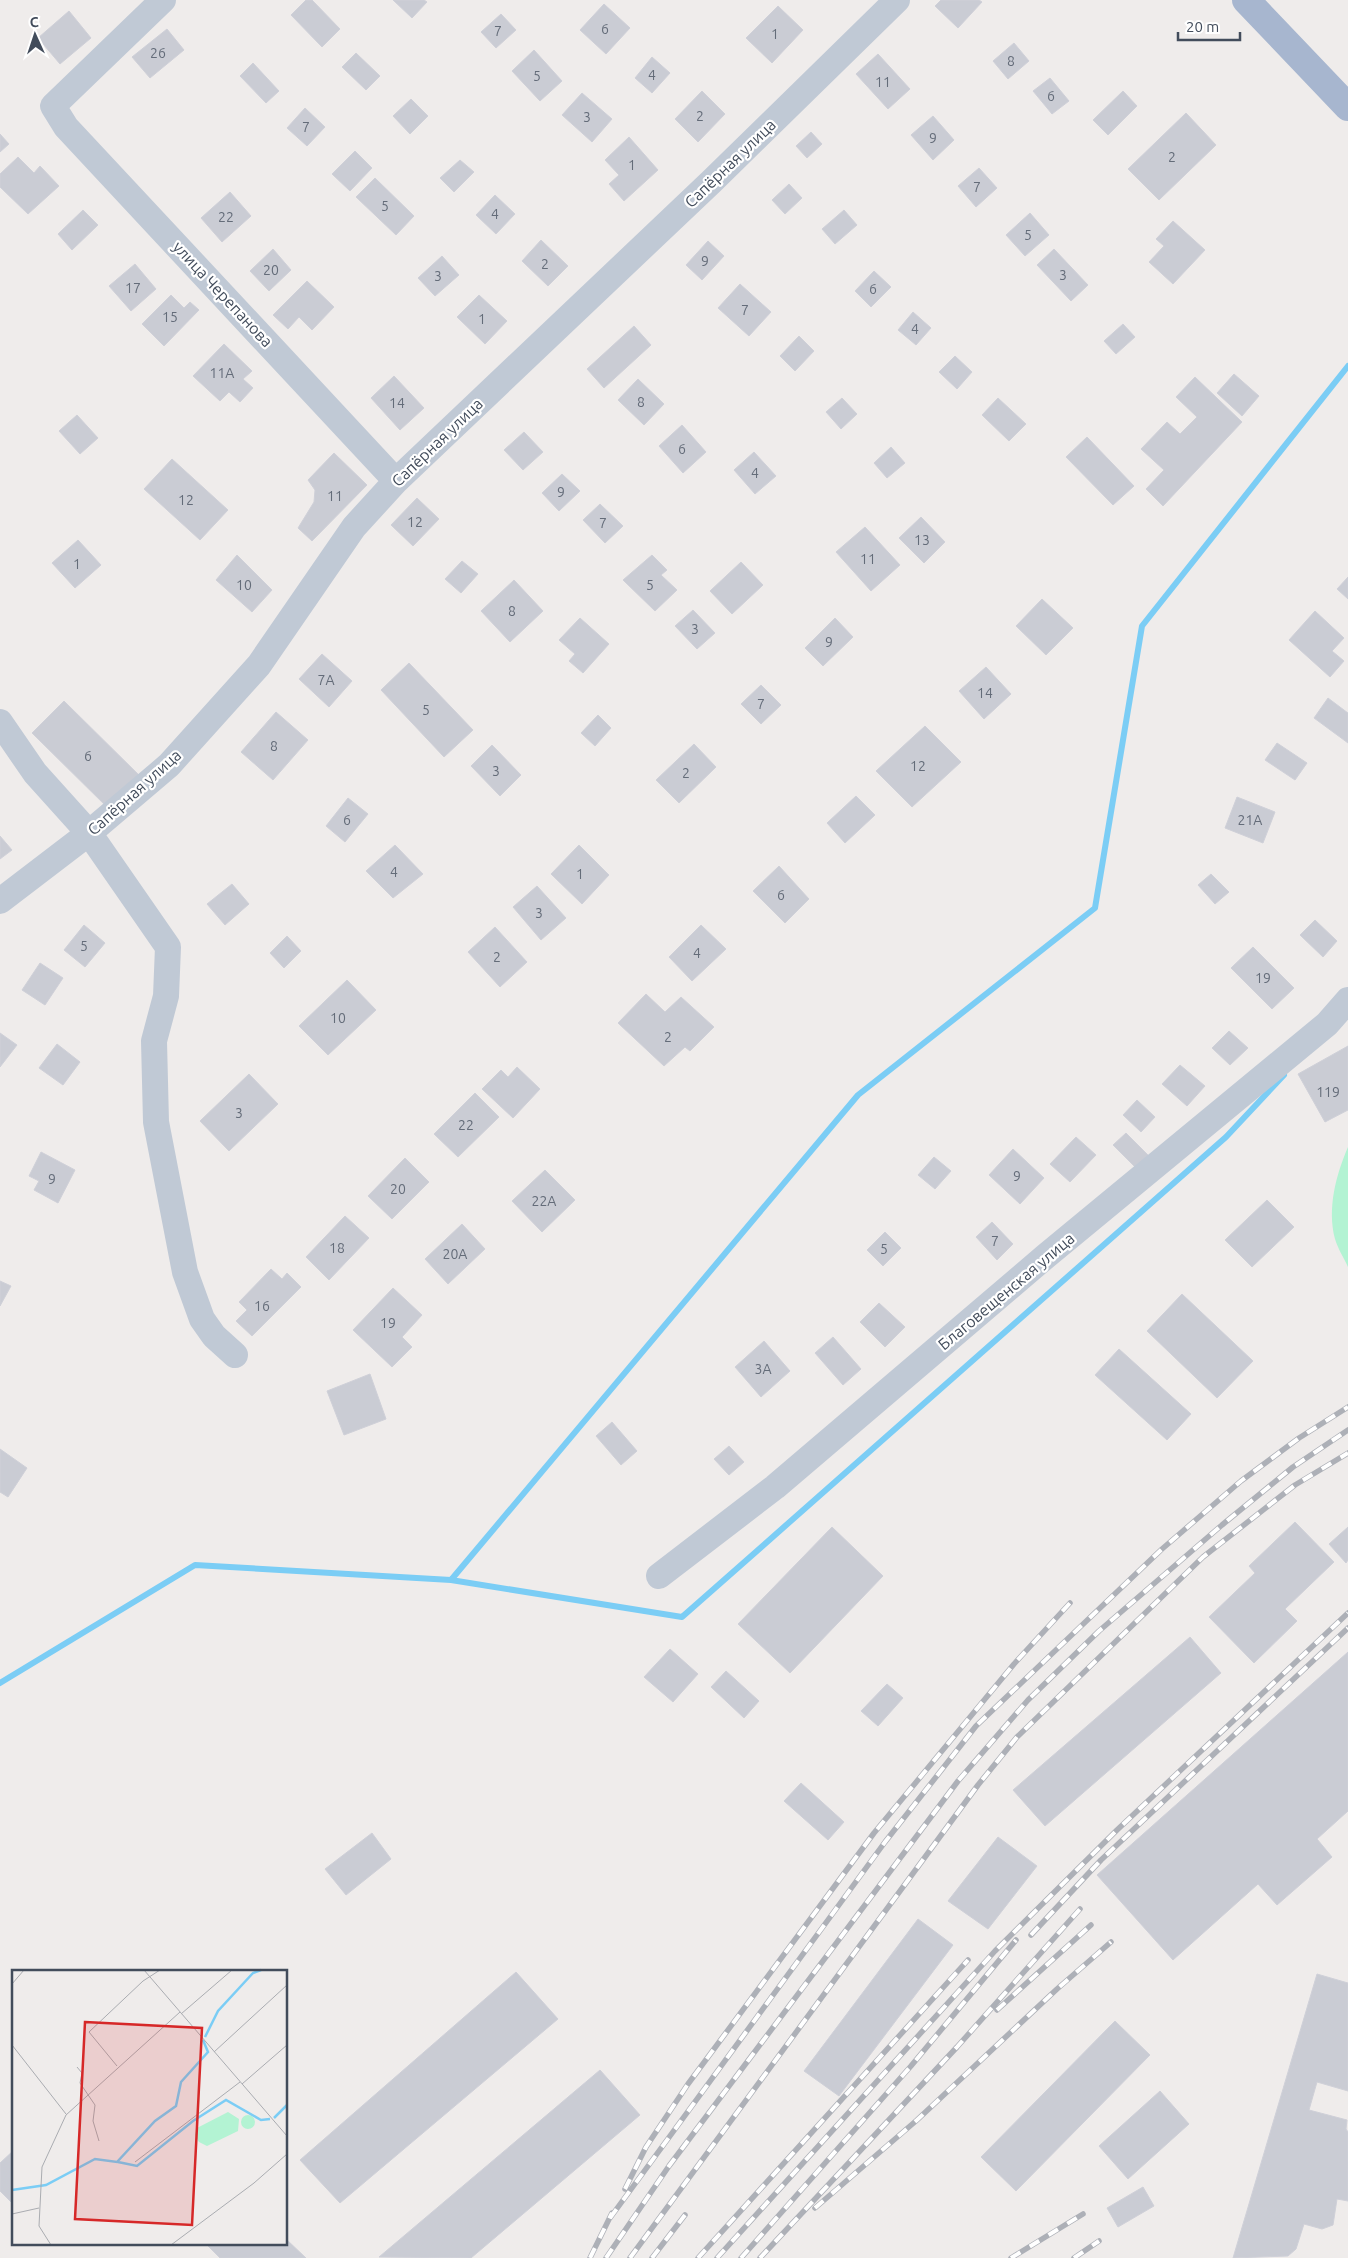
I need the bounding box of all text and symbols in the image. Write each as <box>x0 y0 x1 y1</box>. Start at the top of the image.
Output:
north arrow <box>10 10 60 60</box>
scale bar <box>1178 10 1240 42</box>
text: С <box>29 14 39 30</box>
text: 20 m <box>1186 18 1219 35</box>
house number: 6 <box>601 21 609 37</box>
house number: 7 <box>494 23 502 39</box>
house number: 1 <box>771 26 779 42</box>
house number: 26 <box>150 45 166 61</box>
house number: 8 <box>1007 53 1015 69</box>
house number: 4 <box>648 67 656 83</box>
house number: 5 <box>533 68 541 84</box>
house number: 11 <box>875 74 891 90</box>
house number: 6 <box>1047 88 1055 104</box>
house number: 2 <box>696 108 704 124</box>
house number: 3 <box>583 109 591 125</box>
street label: Сапёрная улица <box>681 115 779 211</box>
house number: 7 <box>302 119 310 135</box>
house number: 9 <box>929 130 937 146</box>
house number: 2 <box>1168 149 1176 165</box>
house number: 1 <box>628 157 636 173</box>
house number: 7 <box>973 179 981 195</box>
house number: 5 <box>381 198 389 214</box>
house number: 4 <box>491 206 499 222</box>
house number: 22 <box>218 209 234 225</box>
house number: 5 <box>1024 227 1032 243</box>
street label: улица Черепанова <box>170 238 276 350</box>
house number: 9 <box>701 253 709 269</box>
house number: 2 <box>541 256 549 272</box>
house number: 20 <box>263 262 279 278</box>
house number: 3 <box>1059 267 1067 283</box>
house number: 3 <box>434 268 442 284</box>
house number: 17 <box>125 280 141 296</box>
house number: 6 <box>869 281 877 297</box>
house number: 7 <box>741 302 749 318</box>
house number: 15 <box>162 309 178 325</box>
house number: 1 <box>478 311 486 327</box>
house number: 4 <box>911 321 919 337</box>
house number: 11А <box>210 365 234 381</box>
street label: Сапёрная улица <box>388 394 486 490</box>
house number: 8 <box>637 394 645 410</box>
house number: 14 <box>389 395 405 411</box>
house number: 6 <box>678 441 686 457</box>
house number: 4 <box>751 465 759 481</box>
house number: 9 <box>557 484 565 500</box>
house number: 11 <box>327 488 343 504</box>
house number: 12 <box>178 492 194 508</box>
house number: 12 <box>407 514 423 530</box>
house number: 7 <box>599 515 607 531</box>
house number: 13 <box>914 532 930 548</box>
house number: 11 <box>860 551 876 567</box>
house number: 1 <box>73 556 81 572</box>
house number: 10 <box>236 577 252 593</box>
house number: 5 <box>646 577 654 593</box>
house number: 8 <box>508 603 516 619</box>
house number: 3 <box>691 621 699 637</box>
house number: 9 <box>825 634 833 650</box>
house number: 7А <box>318 672 335 688</box>
house number: 14 <box>977 685 993 701</box>
house number: 7 <box>757 696 765 712</box>
house number: 5 <box>422 702 430 718</box>
house number: 8 <box>270 738 278 754</box>
street label: Сапёрная улица <box>84 745 184 839</box>
house number: 6 <box>84 748 92 764</box>
house number: 12 <box>910 758 926 774</box>
house number: 3 <box>492 763 500 779</box>
house number: 2 <box>682 765 690 781</box>
house number: 6 <box>343 812 351 828</box>
house number: 21А <box>1238 812 1262 828</box>
house number: 4 <box>390 864 398 880</box>
house number: 1 <box>576 866 584 882</box>
house number: 6 <box>777 887 785 903</box>
house number: 3 <box>535 905 543 921</box>
house number: 5 <box>80 938 88 954</box>
house number: 4 <box>693 945 701 961</box>
house number: 2 <box>493 949 501 965</box>
house number: 19 <box>1255 970 1271 986</box>
house number: 10 <box>330 1010 346 1026</box>
house number: 2 <box>664 1029 672 1045</box>
house number: 119 <box>1316 1084 1340 1100</box>
house number: 3 <box>235 1105 243 1121</box>
house number: 22 <box>458 1117 474 1133</box>
house number: 9 <box>1013 1168 1021 1184</box>
house number: 9 <box>48 1171 56 1187</box>
house number: 20 <box>390 1181 406 1197</box>
house number: 22А <box>532 1193 556 1209</box>
street label: Благовещенская улица <box>934 1229 1078 1353</box>
house number: 7 <box>991 1233 999 1249</box>
house number: 18 <box>329 1240 345 1256</box>
house number: 5 <box>880 1241 888 1257</box>
house number: 20А <box>443 1246 467 1262</box>
house number: 16 <box>254 1298 270 1314</box>
house number: 19 <box>380 1315 396 1331</box>
house number: 3А <box>755 1361 772 1377</box>
inset map <box>12 1970 288 2246</box>

